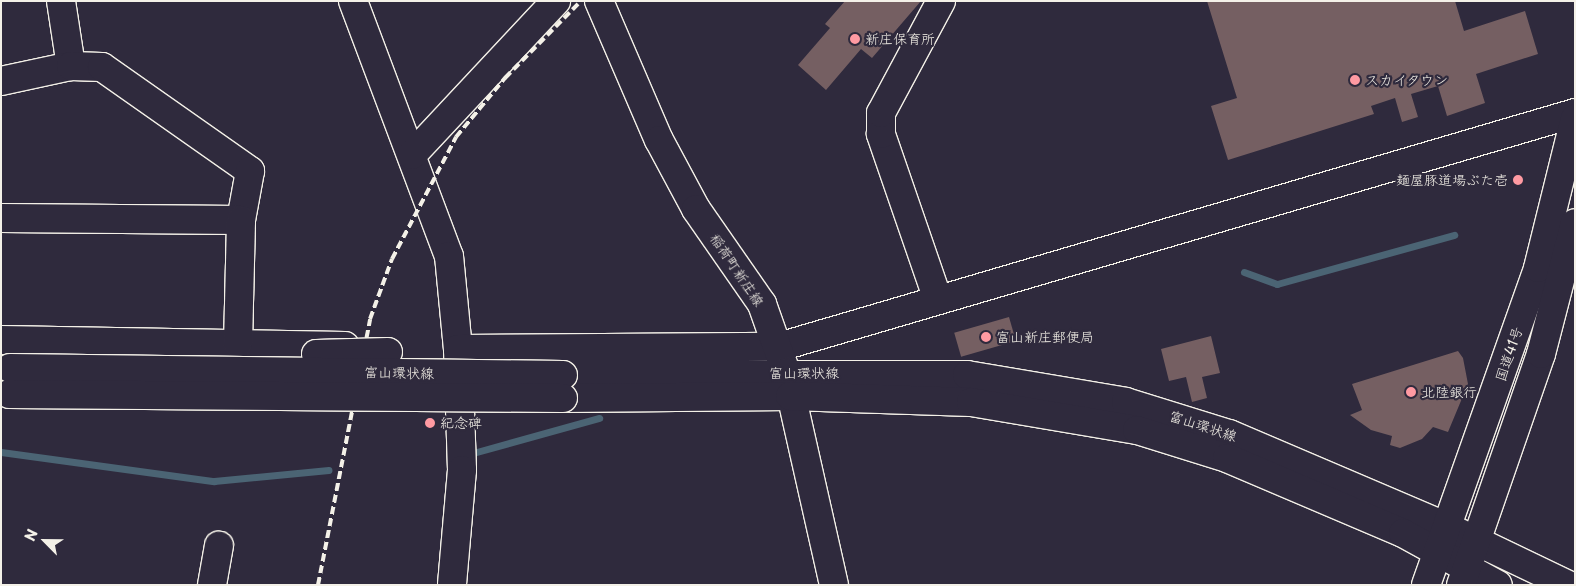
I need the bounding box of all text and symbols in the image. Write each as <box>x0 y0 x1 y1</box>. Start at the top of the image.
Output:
place label: 新庄保育所 <box>865 31 935 47</box>
marker: 新庄保育所 <box>849 33 861 45</box>
place label: スカイタウン <box>1365 72 1449 88</box>
marker: スカイタウン <box>1349 74 1361 86</box>
place label: 麺屋豚道場ぶた壱 <box>1396 172 1508 188</box>
marker: 麺屋豚道場ぶた壱 <box>1512 174 1524 186</box>
street label: 稲荷町新庄線 <box>707 230 767 310</box>
street label: 国道41号 <box>1492 324 1526 384</box>
place label: 富山新庄郵便局 <box>996 329 1094 345</box>
marker: 富山新庄郵便局 <box>980 331 992 343</box>
street label: 富山環状線 <box>364 364 434 382</box>
street label: 富山環状線 <box>769 365 839 381</box>
place label: 北陸銀行 <box>1421 384 1477 400</box>
marker: 北陸銀行 <box>1405 386 1417 398</box>
street label: 富山環状線 <box>1167 407 1239 445</box>
place label: 紀念碑 <box>440 415 482 431</box>
marker: 紀念碑 <box>424 417 436 429</box>
north arrow <box>20 516 70 566</box>
text: N <box>19 526 43 544</box>

